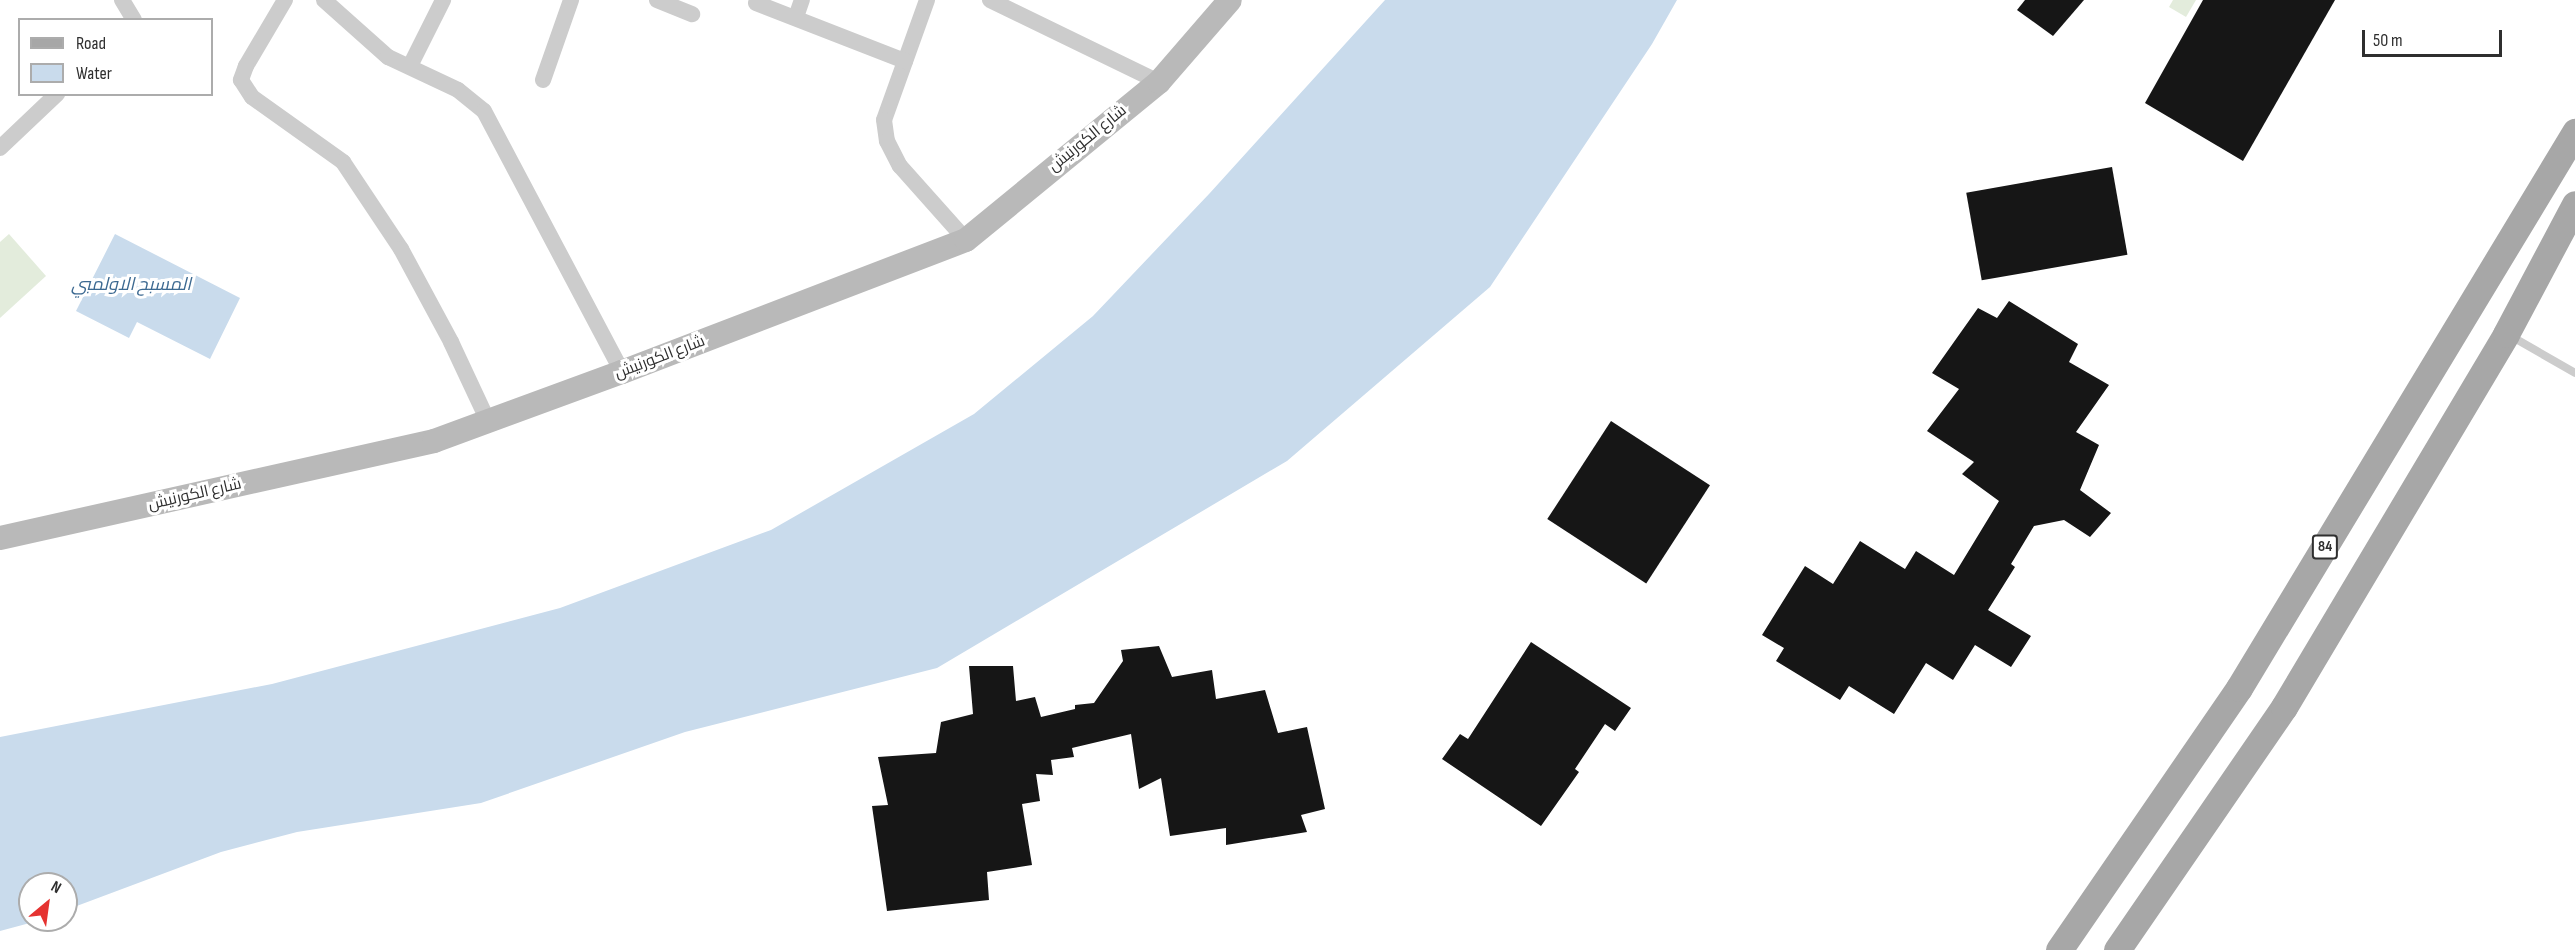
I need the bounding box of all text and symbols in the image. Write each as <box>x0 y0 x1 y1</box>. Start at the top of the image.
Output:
legend <box>18 18 213 96</box>
scale bar <box>2365 18 2504 56</box>
text: 50 m <box>2373 30 2403 51</box>
text: Road <box>76 33 106 54</box>
text: Water <box>76 63 112 84</box>
street label: شارع الكورنيش <box>1045 102 1131 176</box>
water label: المسبح الاولمبي <box>71 274 191 296</box>
street label: شارع الكورنيش <box>612 332 708 384</box>
street label: شارع الكورنيش <box>146 475 244 515</box>
road number: 84 <box>2312 535 2338 559</box>
north arrow <box>18 872 78 932</box>
text: N <box>48 877 64 898</box>

